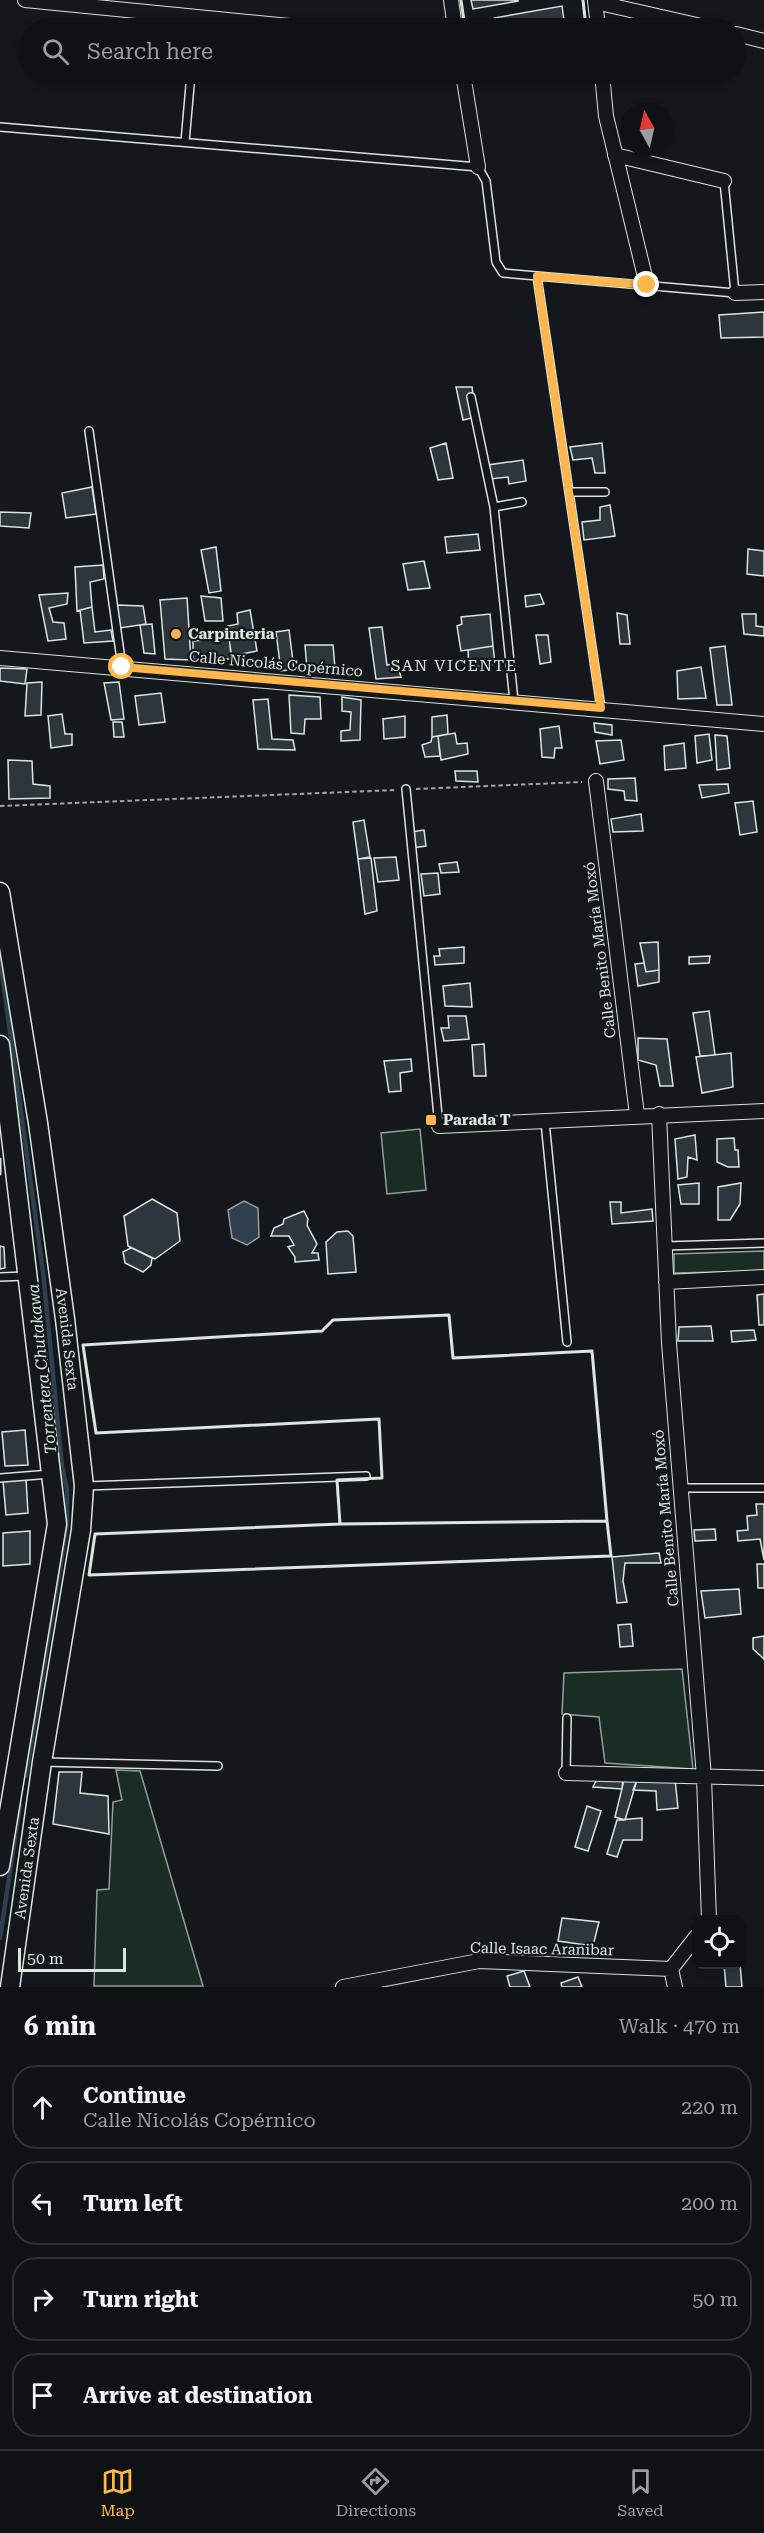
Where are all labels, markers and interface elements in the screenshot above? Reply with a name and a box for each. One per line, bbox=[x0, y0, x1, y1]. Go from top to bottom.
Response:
search box bbox=[18, 18, 746, 84]
icon: search bbox=[39, 35, 72, 68]
text: Search here bbox=[87, 39, 213, 64]
north arrow bbox=[620, 102, 674, 156]
route end bbox=[633, 271, 659, 297]
place label: Carpinteria bbox=[188, 625, 275, 643]
marker: Carpinteria bbox=[169, 627, 183, 641]
street label: Calle Nicolás Copérnico bbox=[188, 647, 364, 681]
route start bbox=[108, 653, 134, 679]
district label: SAN VICENTE bbox=[390, 656, 518, 675]
street label: Calle Benito María Moxó bbox=[580, 861, 620, 1039]
place label: Parada T bbox=[443, 1111, 511, 1129]
marker: Parada T bbox=[424, 1113, 438, 1127]
water label: Torrentera Chutakawa bbox=[24, 1283, 60, 1455]
street label: Avenida Sexta bbox=[52, 1287, 82, 1391]
street label: Calle Benito María Moxó bbox=[649, 1429, 683, 1607]
street label: Avenida Sexta bbox=[11, 1816, 43, 1920]
map controls bbox=[692, 1915, 746, 1969]
button: locate bbox=[692, 1915, 746, 1969]
street label: Calle Isaac Aranibar bbox=[470, 1939, 614, 1959]
scale bar bbox=[18, 1945, 126, 1972]
text: 50 m bbox=[27, 1949, 64, 1968]
text: 6 min bbox=[24, 2011, 96, 2041]
text: Walk · 470 m bbox=[619, 2014, 740, 2038]
text: Continue bbox=[83, 2083, 186, 2108]
icon: ahead bbox=[26, 2091, 59, 2124]
text: 220 m bbox=[681, 2095, 738, 2119]
text: Calle Nicolás Copérnico bbox=[83, 2108, 316, 2132]
icon: left bbox=[26, 2187, 59, 2220]
text: Turn left bbox=[83, 2191, 183, 2216]
text: 200 m bbox=[681, 2191, 738, 2215]
icon: right bbox=[26, 2283, 59, 2316]
text: Turn right bbox=[83, 2287, 198, 2312]
text: 50 m bbox=[692, 2287, 738, 2311]
icon: arrive bbox=[26, 2379, 59, 2412]
text: Arrive at destination bbox=[83, 2383, 312, 2408]
tab: Map bbox=[100, 2465, 135, 2520]
tab: Directions bbox=[336, 2465, 416, 2520]
tab: Saved bbox=[617, 2465, 664, 2520]

